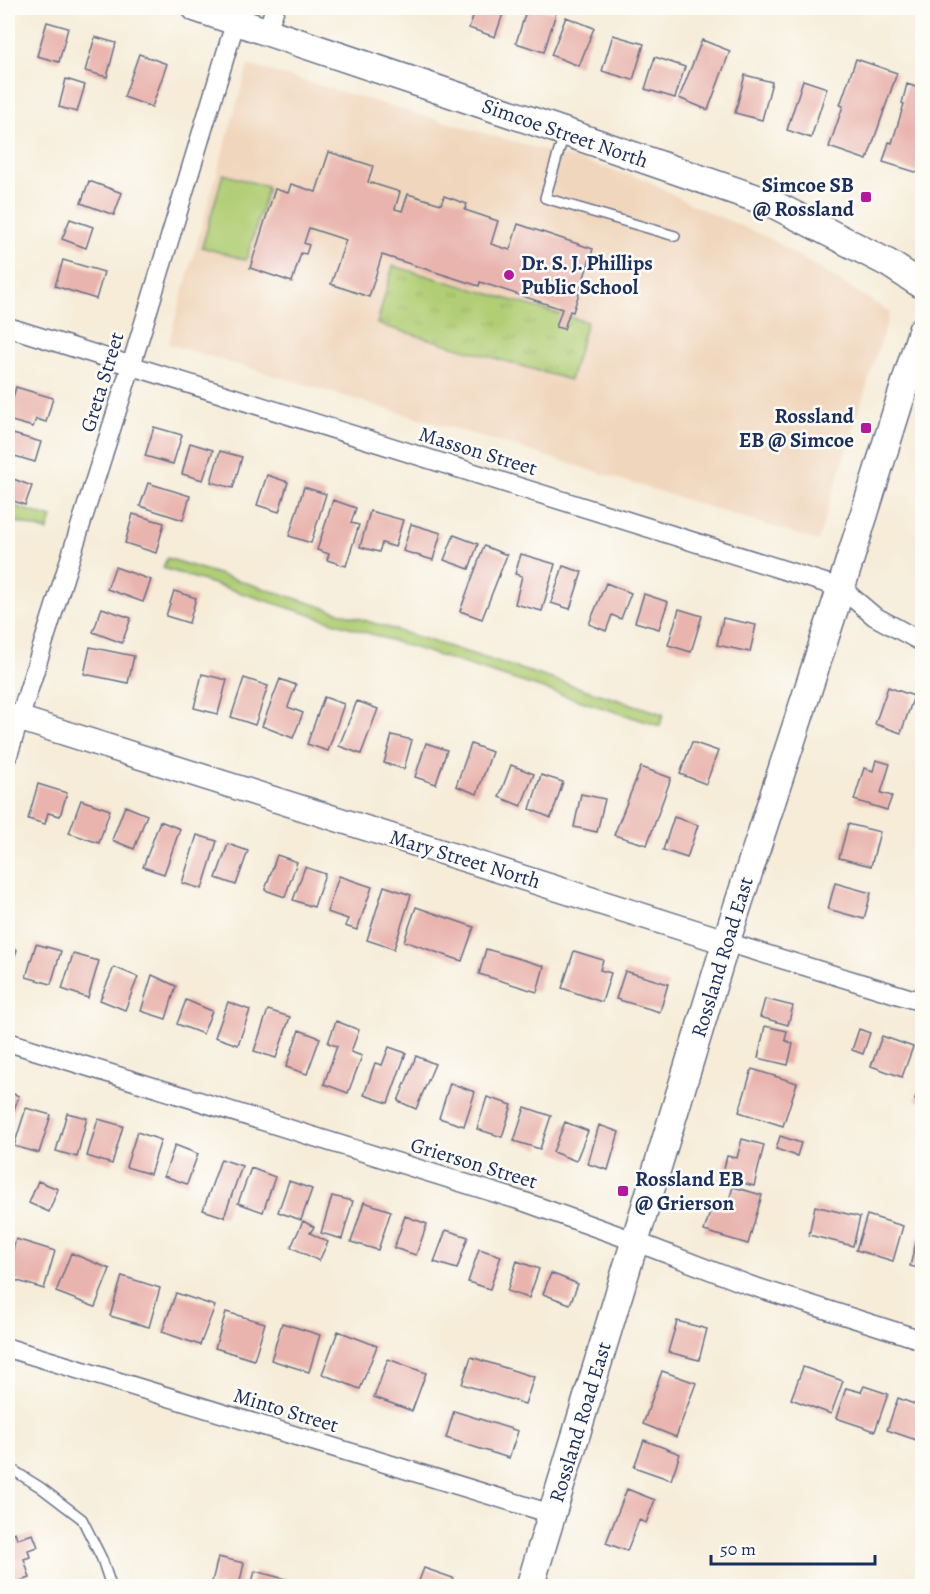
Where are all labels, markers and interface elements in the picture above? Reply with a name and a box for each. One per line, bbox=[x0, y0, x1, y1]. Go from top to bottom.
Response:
street label: Simcoe Street North bbox=[478, 91, 652, 175]
place label: Simcoe SB @ Rossland bbox=[753, 171, 855, 223]
marker: Simcoe SB @ Rossland bbox=[859, 190, 873, 204]
place label: Dr. S. J. Phillips Public School bbox=[521, 249, 653, 301]
marker: Dr. S. J. Phillips Public School bbox=[502, 268, 516, 282]
street label: Greta Street bbox=[74, 328, 131, 436]
place label: Rossland EB @ Simcoe bbox=[739, 402, 855, 454]
street label: Masson Street bbox=[416, 420, 540, 482]
marker: Rossland EB @ Simcoe bbox=[859, 421, 873, 435]
street label: Mary Street North bbox=[386, 823, 544, 895]
street label: Rossland Road East bbox=[684, 873, 760, 1041]
street label: Grierson Street bbox=[407, 1130, 541, 1196]
place label: Rossland EB @ Grierson bbox=[635, 1165, 744, 1217]
marker: Rossland EB @ Grierson bbox=[616, 1184, 630, 1198]
street label: Rossland Road East bbox=[542, 1338, 618, 1506]
street label: Minto Street bbox=[230, 1381, 342, 1439]
scale bar bbox=[711, 1528, 874, 1566]
text: 50 m bbox=[720, 1537, 756, 1561]

